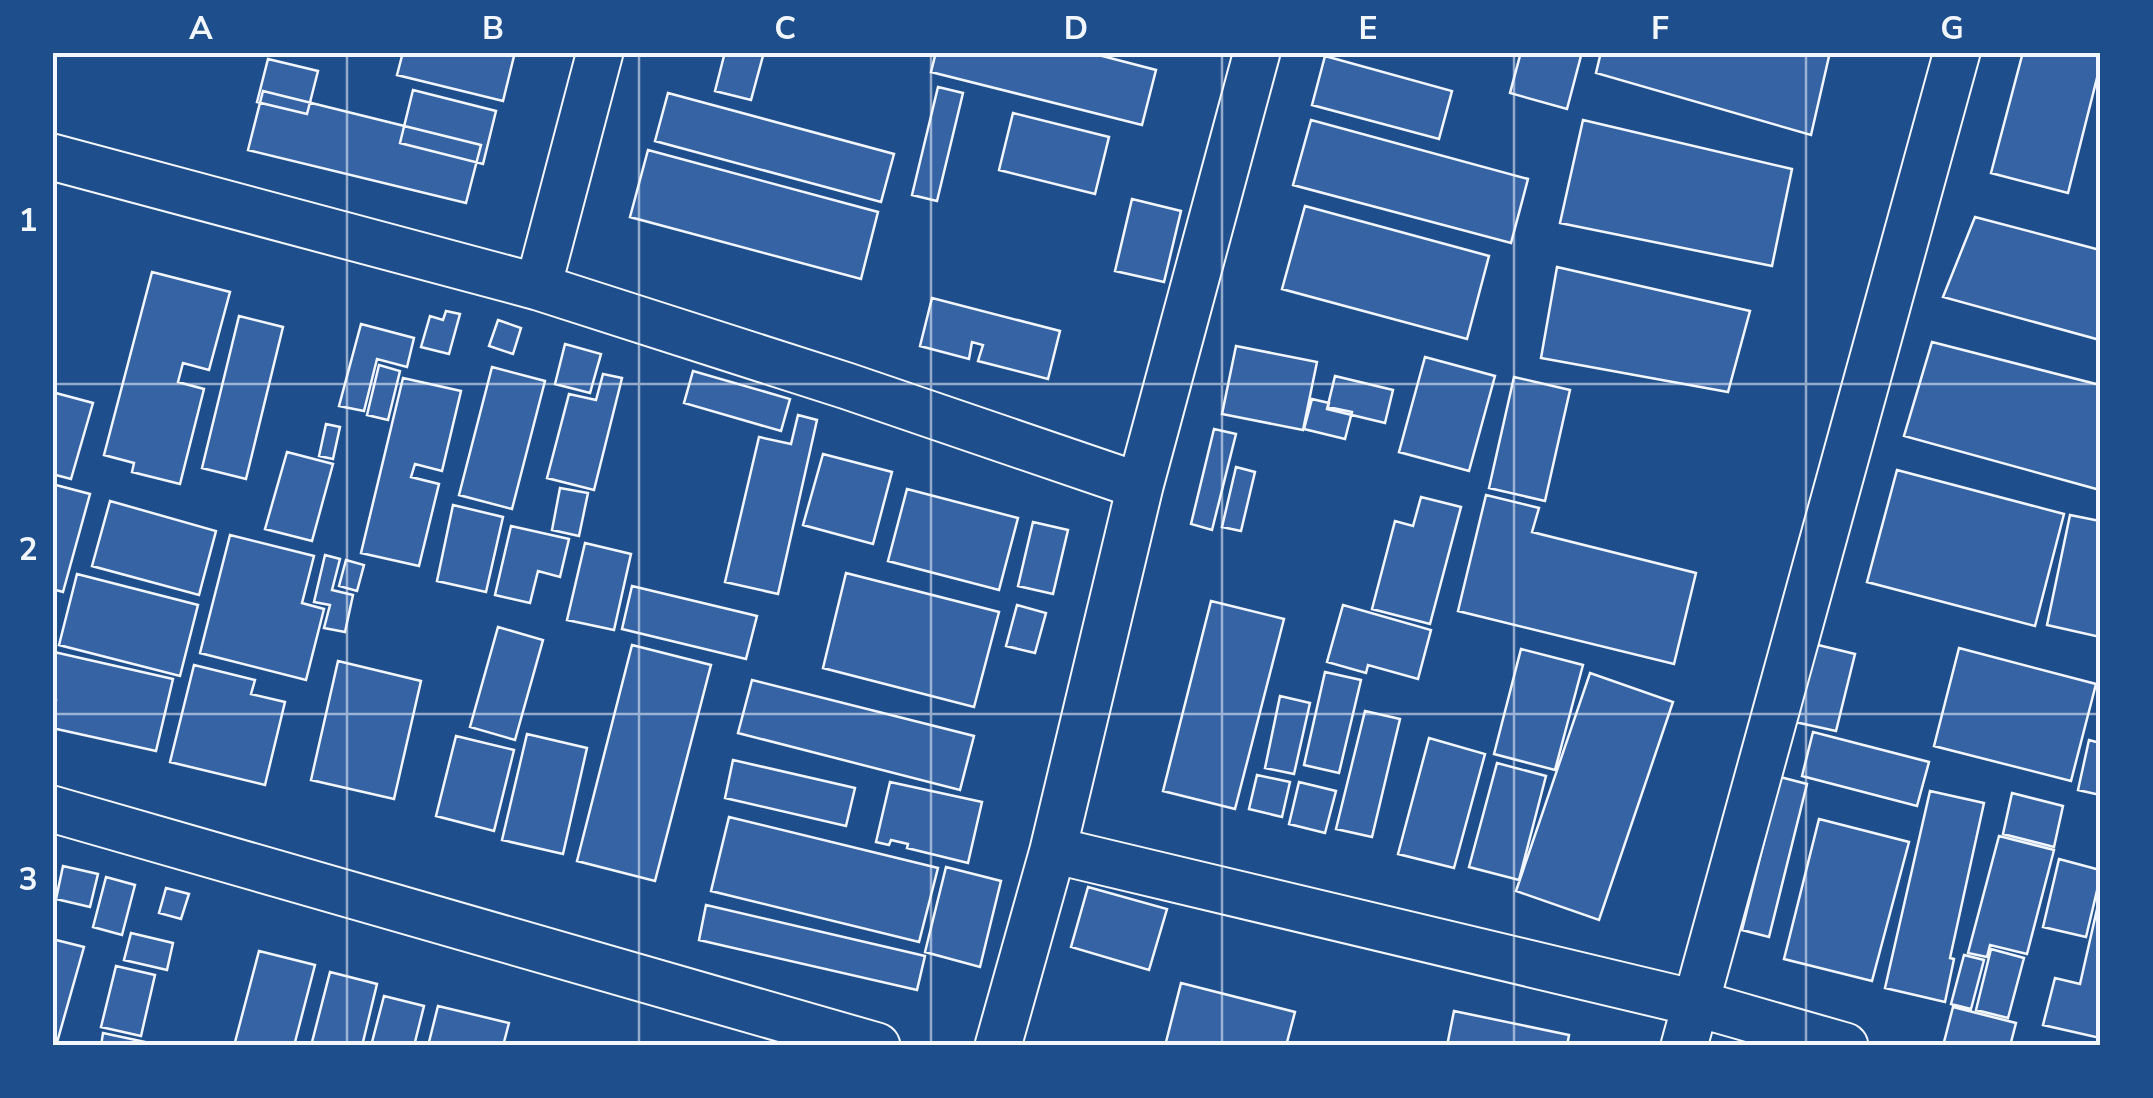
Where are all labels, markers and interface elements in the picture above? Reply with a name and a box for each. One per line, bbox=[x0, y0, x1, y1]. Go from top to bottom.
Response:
text: A bbox=[189, 7, 213, 50]
text: B bbox=[482, 7, 504, 50]
text: C bbox=[774, 7, 796, 50]
text: D bbox=[1064, 7, 1088, 50]
text: E bbox=[1358, 7, 1378, 50]
text: F bbox=[1651, 7, 1669, 50]
text: G bbox=[1940, 7, 1964, 50]
text: 1 bbox=[18, 199, 38, 242]
text: 2 bbox=[18, 528, 38, 571]
text: 3 bbox=[18, 858, 38, 901]

